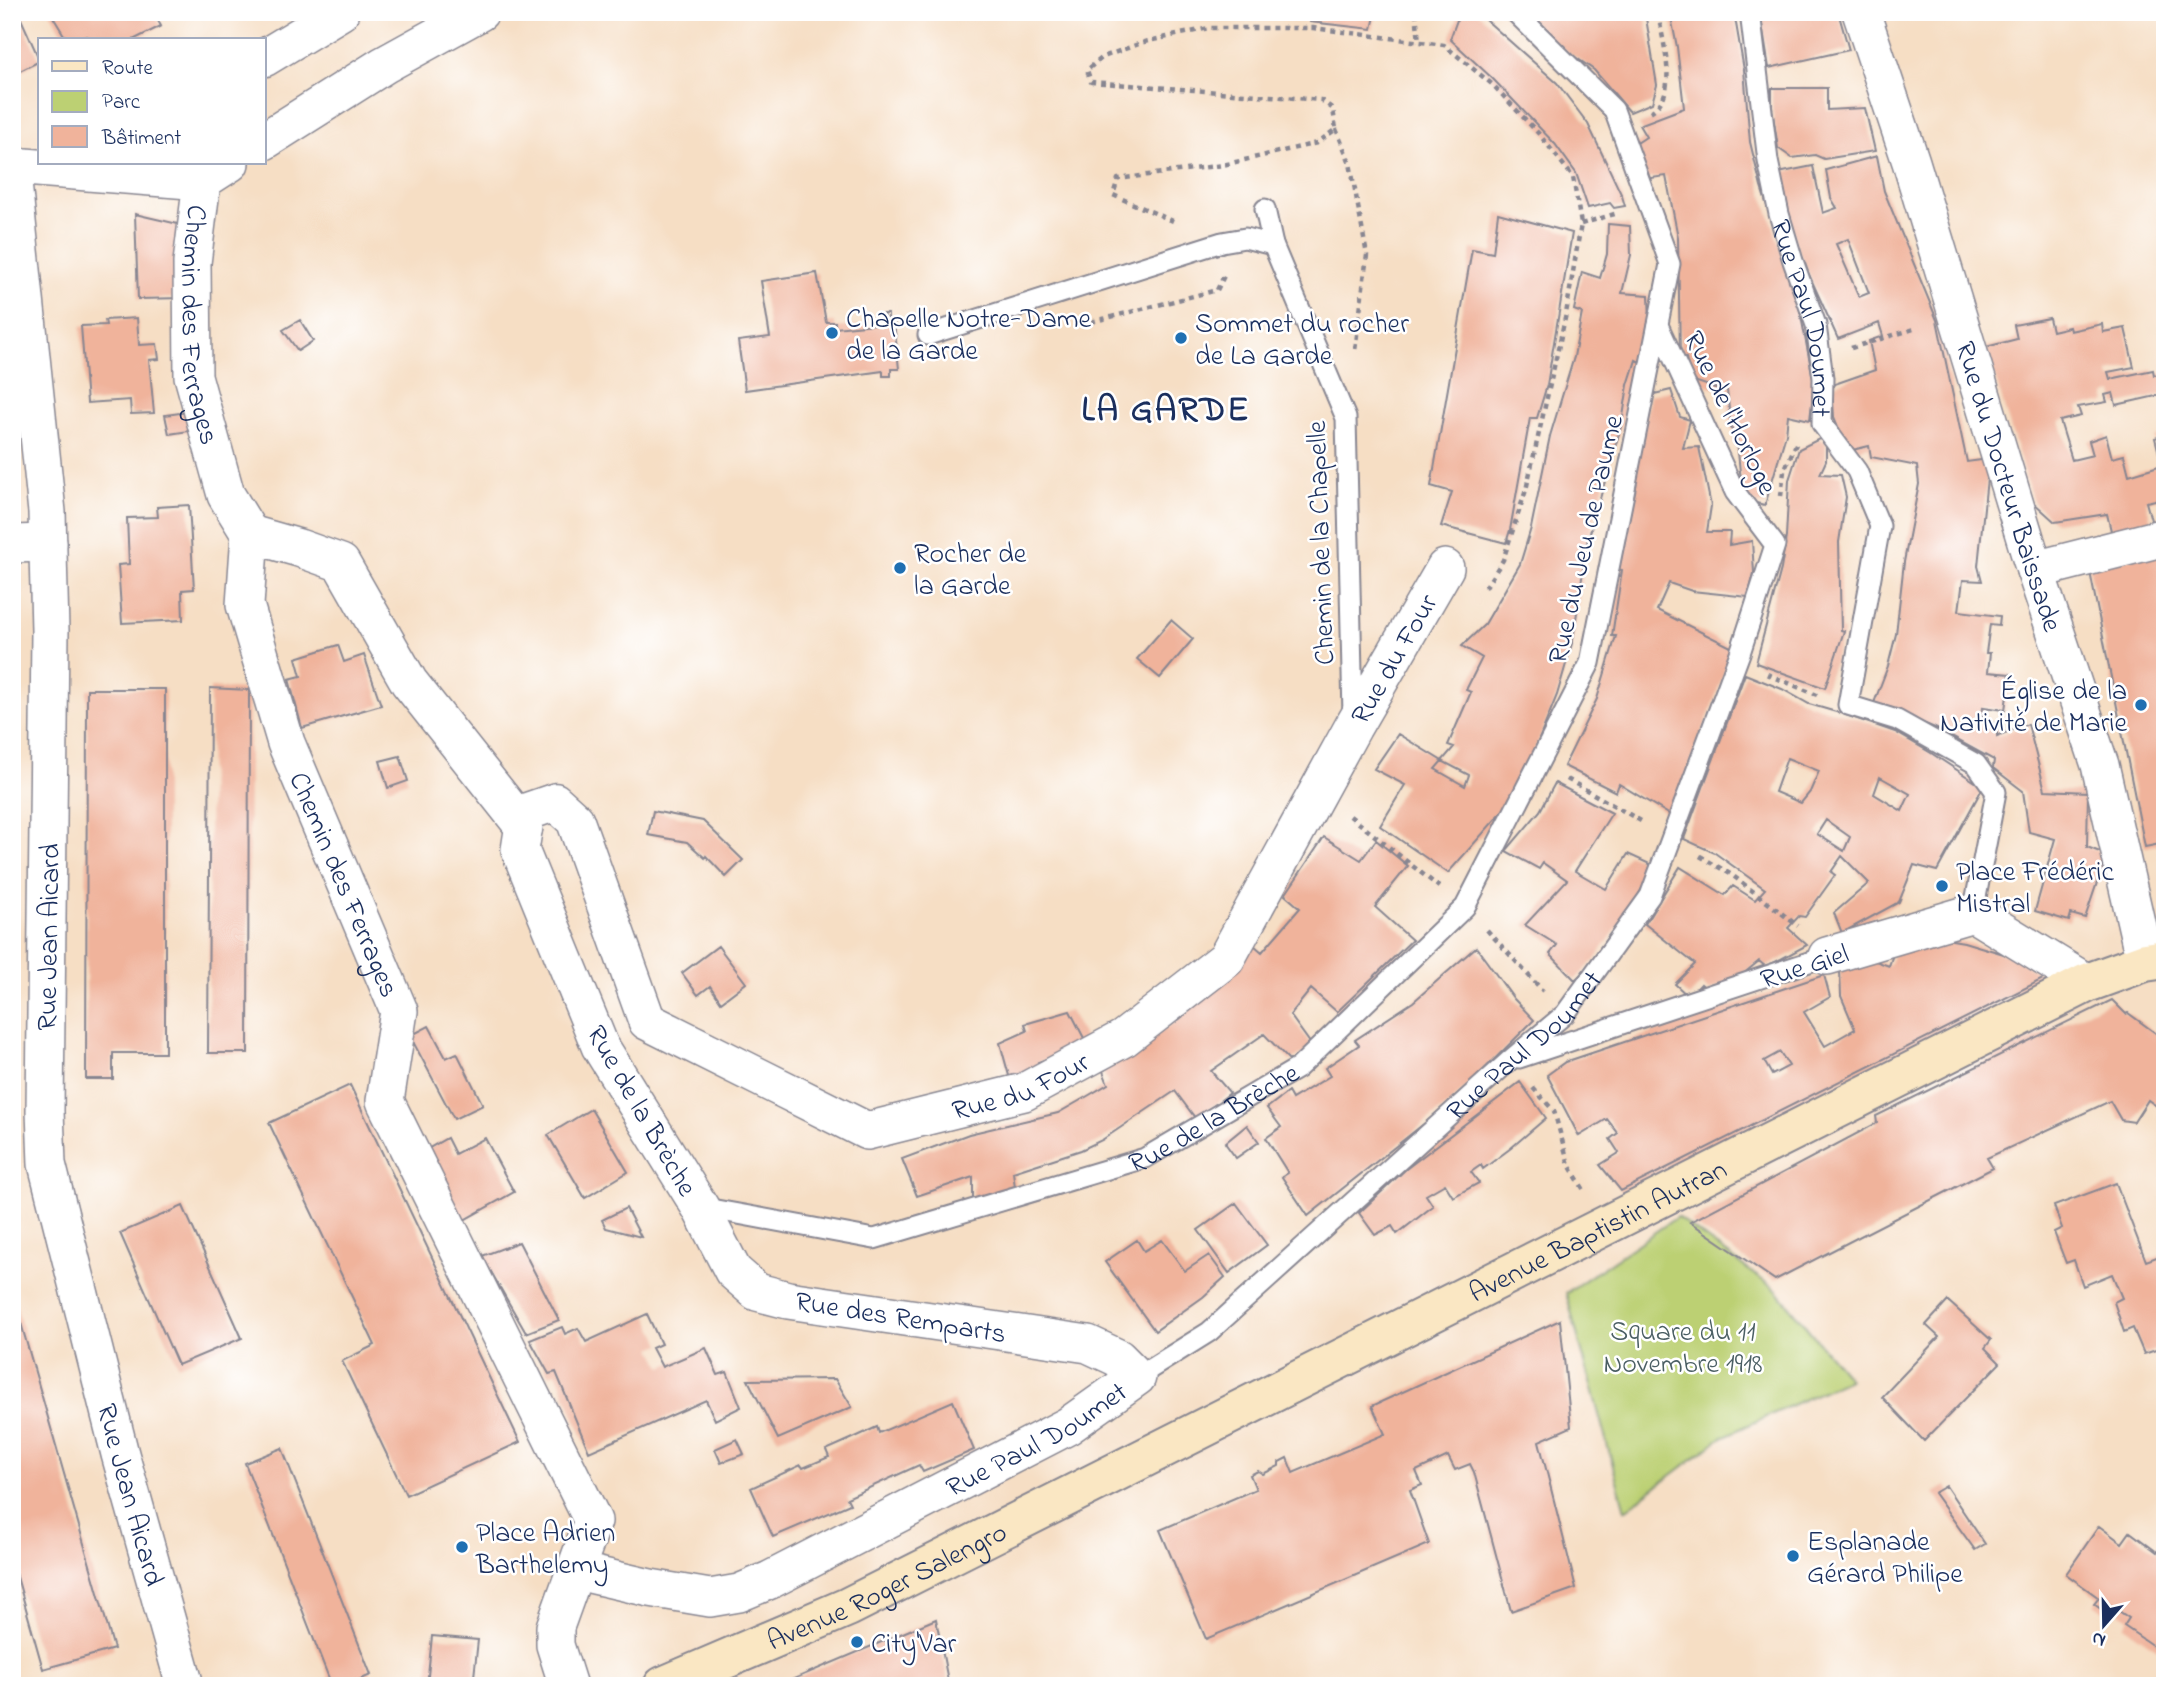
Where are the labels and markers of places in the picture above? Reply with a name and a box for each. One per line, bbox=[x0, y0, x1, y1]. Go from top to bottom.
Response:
place label: Chapelle Notre-Dame de la Garde bbox=[846, 300, 1092, 373]
place label: Sommet du rocher de La Garde bbox=[1195, 305, 1409, 378]
marker: Chapelle Notre-Dame de la Garde bbox=[824, 325, 840, 341]
marker: Sommet du rocher de La Garde bbox=[1173, 330, 1189, 346]
place label: Rocher de la Garde bbox=[914, 535, 1027, 608]
marker: Rocher de la Garde bbox=[892, 560, 908, 576]
place label: Église de la Nativité de Marie bbox=[1940, 672, 2127, 745]
marker: Église de la Nativité de Marie bbox=[2133, 697, 2149, 713]
place label: Place Frédéric Mistral bbox=[1956, 853, 2114, 926]
marker: Place Frédéric Mistral bbox=[1934, 878, 1950, 894]
place label: Place Adrien Barthelemy bbox=[475, 1514, 615, 1587]
place label: Esplanade Gérard Philipe bbox=[1807, 1523, 1963, 1596]
marker: Place Adrien Barthelemy bbox=[454, 1539, 470, 1555]
marker: Esplanade Gérard Philipe bbox=[1785, 1548, 1801, 1564]
place label: City'Var bbox=[871, 1625, 957, 1666]
marker: City'Var bbox=[849, 1634, 865, 1650]

